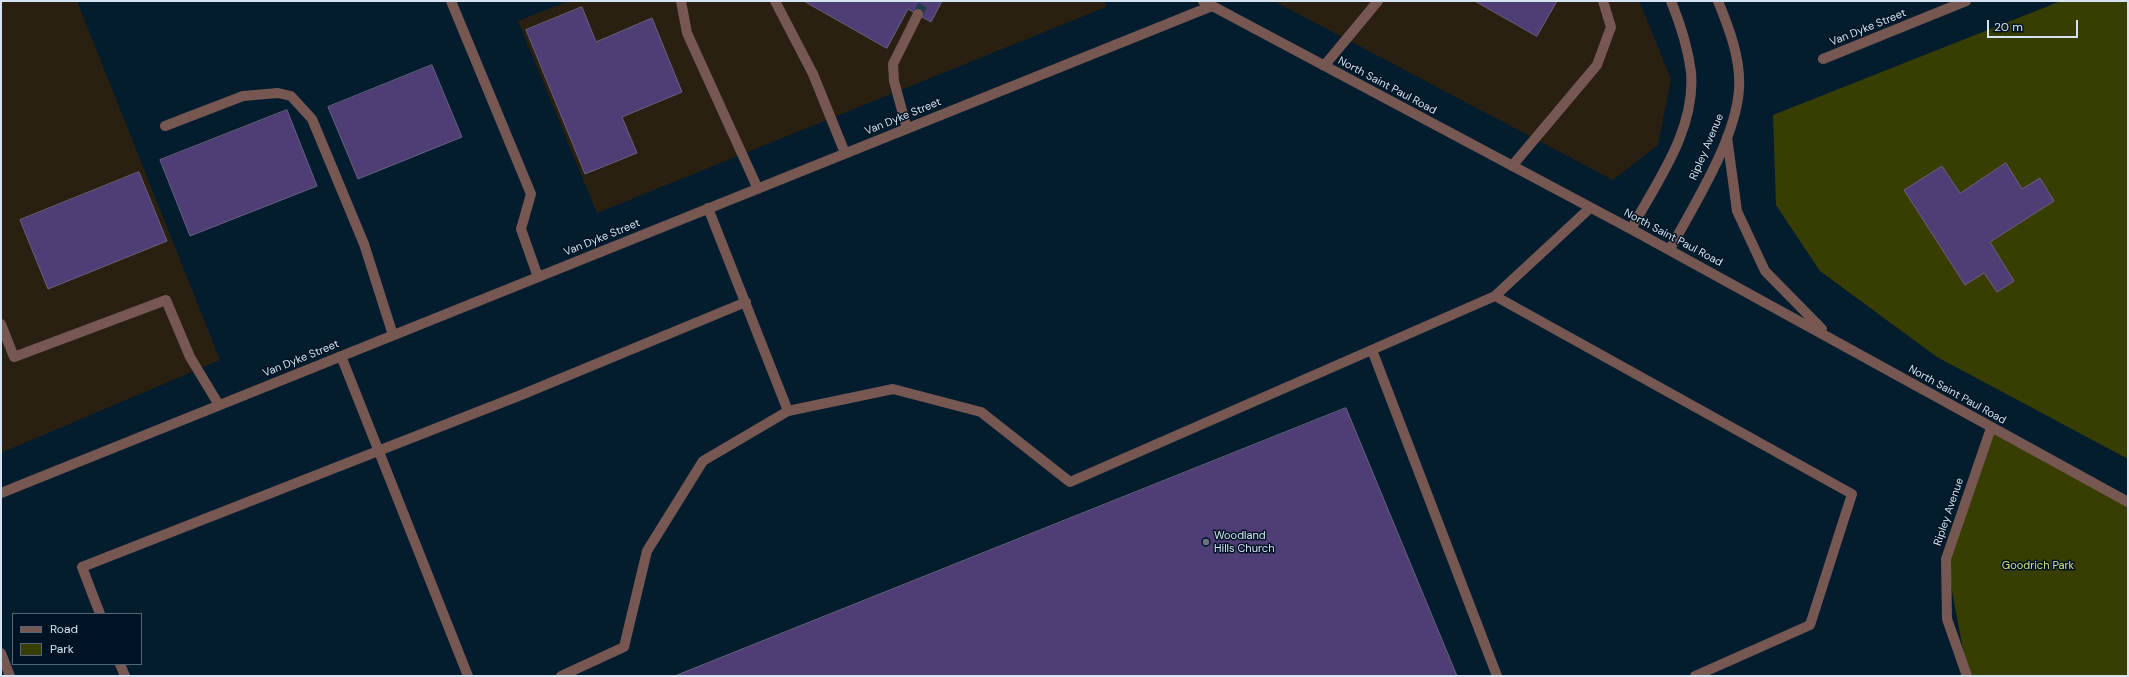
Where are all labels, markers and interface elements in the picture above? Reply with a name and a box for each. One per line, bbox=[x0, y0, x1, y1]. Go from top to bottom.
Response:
street label: Van Dyke Street bbox=[1828, 7, 1908, 49]
scale bar bbox=[1989, 12, 2080, 38]
text: 20 m bbox=[1994, 19, 2023, 35]
street label: North Saint Paul Road bbox=[1335, 54, 1439, 118]
street label: Van Dyke Street bbox=[863, 96, 943, 138]
street label: Ripley Avenue bbox=[1687, 112, 1727, 182]
street label: North Saint Paul Road bbox=[1621, 206, 1725, 270]
street label: Van Dyke Street bbox=[562, 217, 642, 259]
street label: Van Dyke Street bbox=[261, 338, 341, 380]
street label: North Saint Paul Road bbox=[1906, 363, 2008, 427]
street label: Ripley Avenue bbox=[1931, 476, 1967, 548]
place label: Woodland Hills Church bbox=[1214, 529, 1274, 555]
marker: Woodland Hills Church bbox=[1201, 537, 1211, 547]
park label: Goodrich Park bbox=[2002, 559, 2074, 573]
legend bbox=[12, 613, 142, 665]
text: Road bbox=[50, 621, 78, 637]
text: Park bbox=[50, 641, 74, 657]

